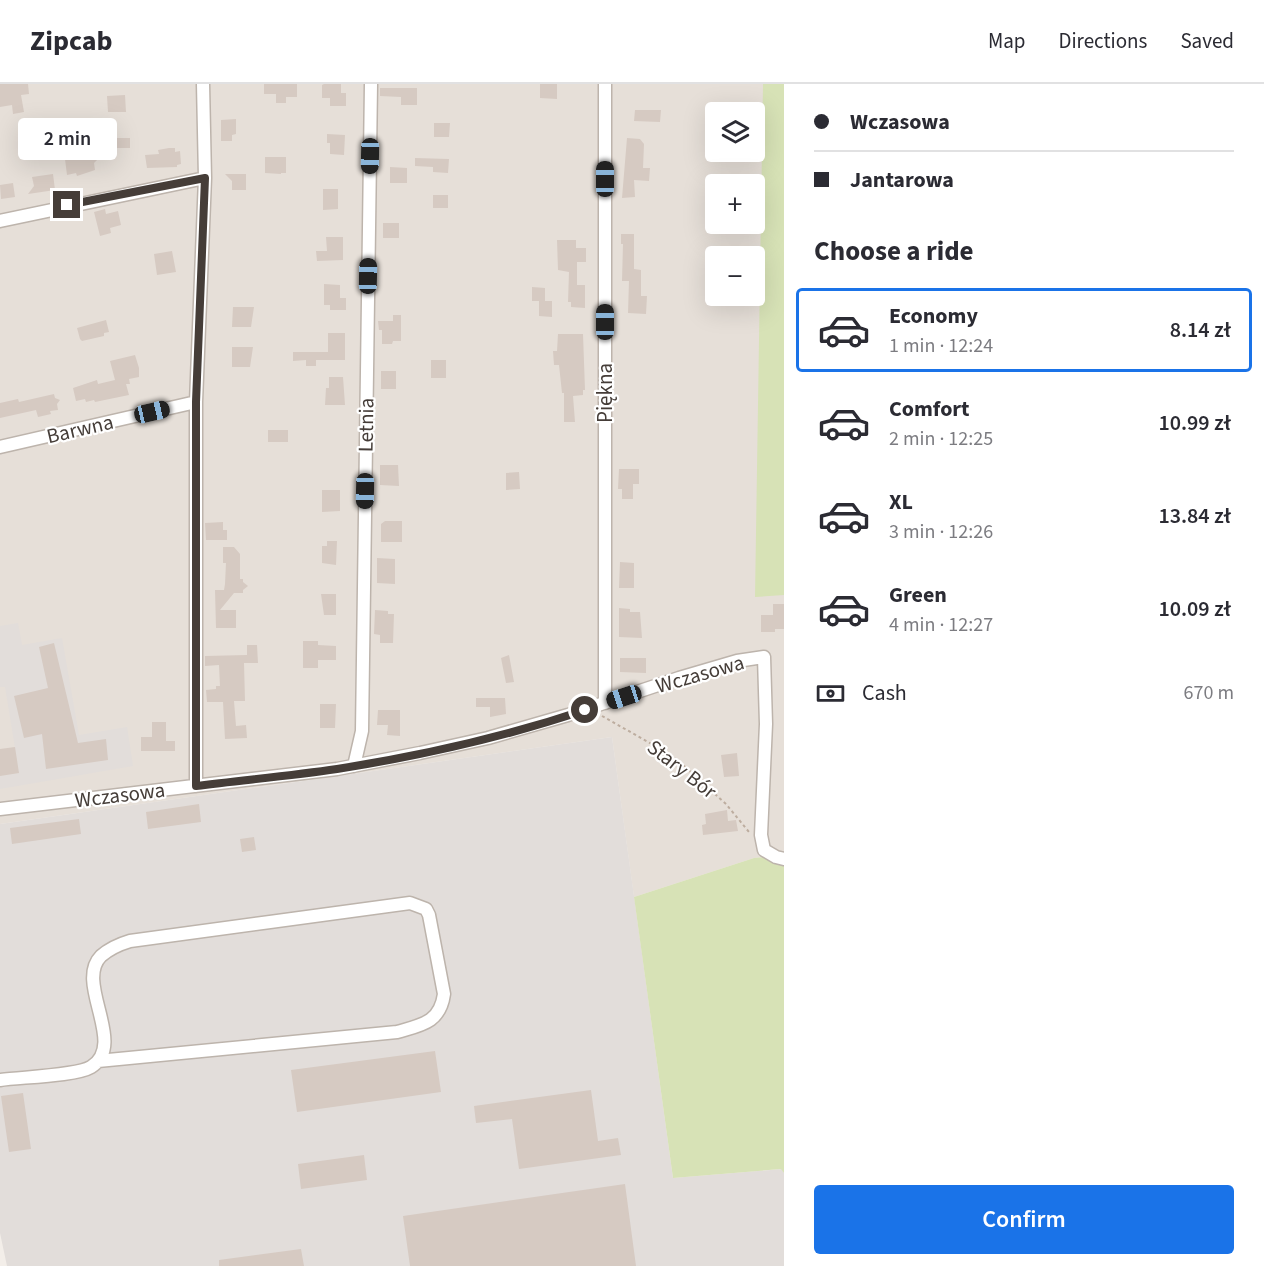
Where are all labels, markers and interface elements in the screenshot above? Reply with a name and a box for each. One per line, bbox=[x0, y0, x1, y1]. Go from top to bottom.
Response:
text: Zipcab bbox=[30, 21, 113, 61]
text: Map bbox=[988, 26, 1026, 56]
text: Directions bbox=[1059, 26, 1147, 56]
text: Saved bbox=[1180, 26, 1234, 56]
map controls bbox=[705, 102, 765, 306]
button: layers bbox=[705, 102, 765, 162]
text: Wczasowa bbox=[850, 106, 950, 138]
callout: 2 min bbox=[17, 118, 116, 160]
text: 2 min bbox=[44, 125, 91, 153]
car bbox=[361, 138, 379, 174]
car bbox=[596, 161, 614, 197]
text: Jantarowa bbox=[850, 164, 954, 196]
button: + bbox=[705, 174, 765, 234]
route end bbox=[53, 191, 80, 218]
text: Choose a ride bbox=[814, 232, 974, 271]
button: − bbox=[705, 246, 765, 306]
car bbox=[359, 258, 377, 294]
text: Economy bbox=[889, 300, 978, 332]
icon: car bbox=[817, 303, 871, 357]
car bbox=[596, 304, 614, 340]
text: 8.14 zł bbox=[1170, 314, 1231, 346]
text: 1 min · 12:24 bbox=[889, 332, 993, 360]
street label: Piękna bbox=[590, 363, 620, 423]
text: Comfort bbox=[889, 393, 970, 425]
icon: car bbox=[817, 396, 871, 450]
street label: Letnia bbox=[351, 397, 381, 453]
car bbox=[132, 399, 172, 425]
street label: Barwna bbox=[44, 407, 116, 451]
text: 10.99 zł bbox=[1158, 407, 1231, 439]
text: 2 min · 12:25 bbox=[889, 425, 993, 453]
car bbox=[356, 473, 374, 509]
text: XL bbox=[889, 486, 913, 518]
icon: car bbox=[817, 489, 871, 543]
text: 13.84 zł bbox=[1158, 500, 1231, 532]
text: 3 min · 12:26 bbox=[889, 518, 993, 546]
text: Green bbox=[889, 579, 947, 611]
icon: car bbox=[817, 582, 871, 636]
text: 10.09 zł bbox=[1158, 593, 1231, 625]
text: 4 min · 12:27 bbox=[889, 611, 993, 639]
street label: Wczasowa bbox=[652, 647, 748, 701]
icon: cash bbox=[814, 677, 847, 710]
text: Cash bbox=[862, 677, 907, 709]
text: 670 m bbox=[1184, 679, 1234, 707]
car bbox=[604, 683, 644, 711]
route start bbox=[571, 696, 598, 723]
street label: Stary Bór bbox=[641, 732, 724, 806]
street label: Wczasowa bbox=[73, 775, 167, 815]
button: Confirm bbox=[814, 1185, 1234, 1254]

